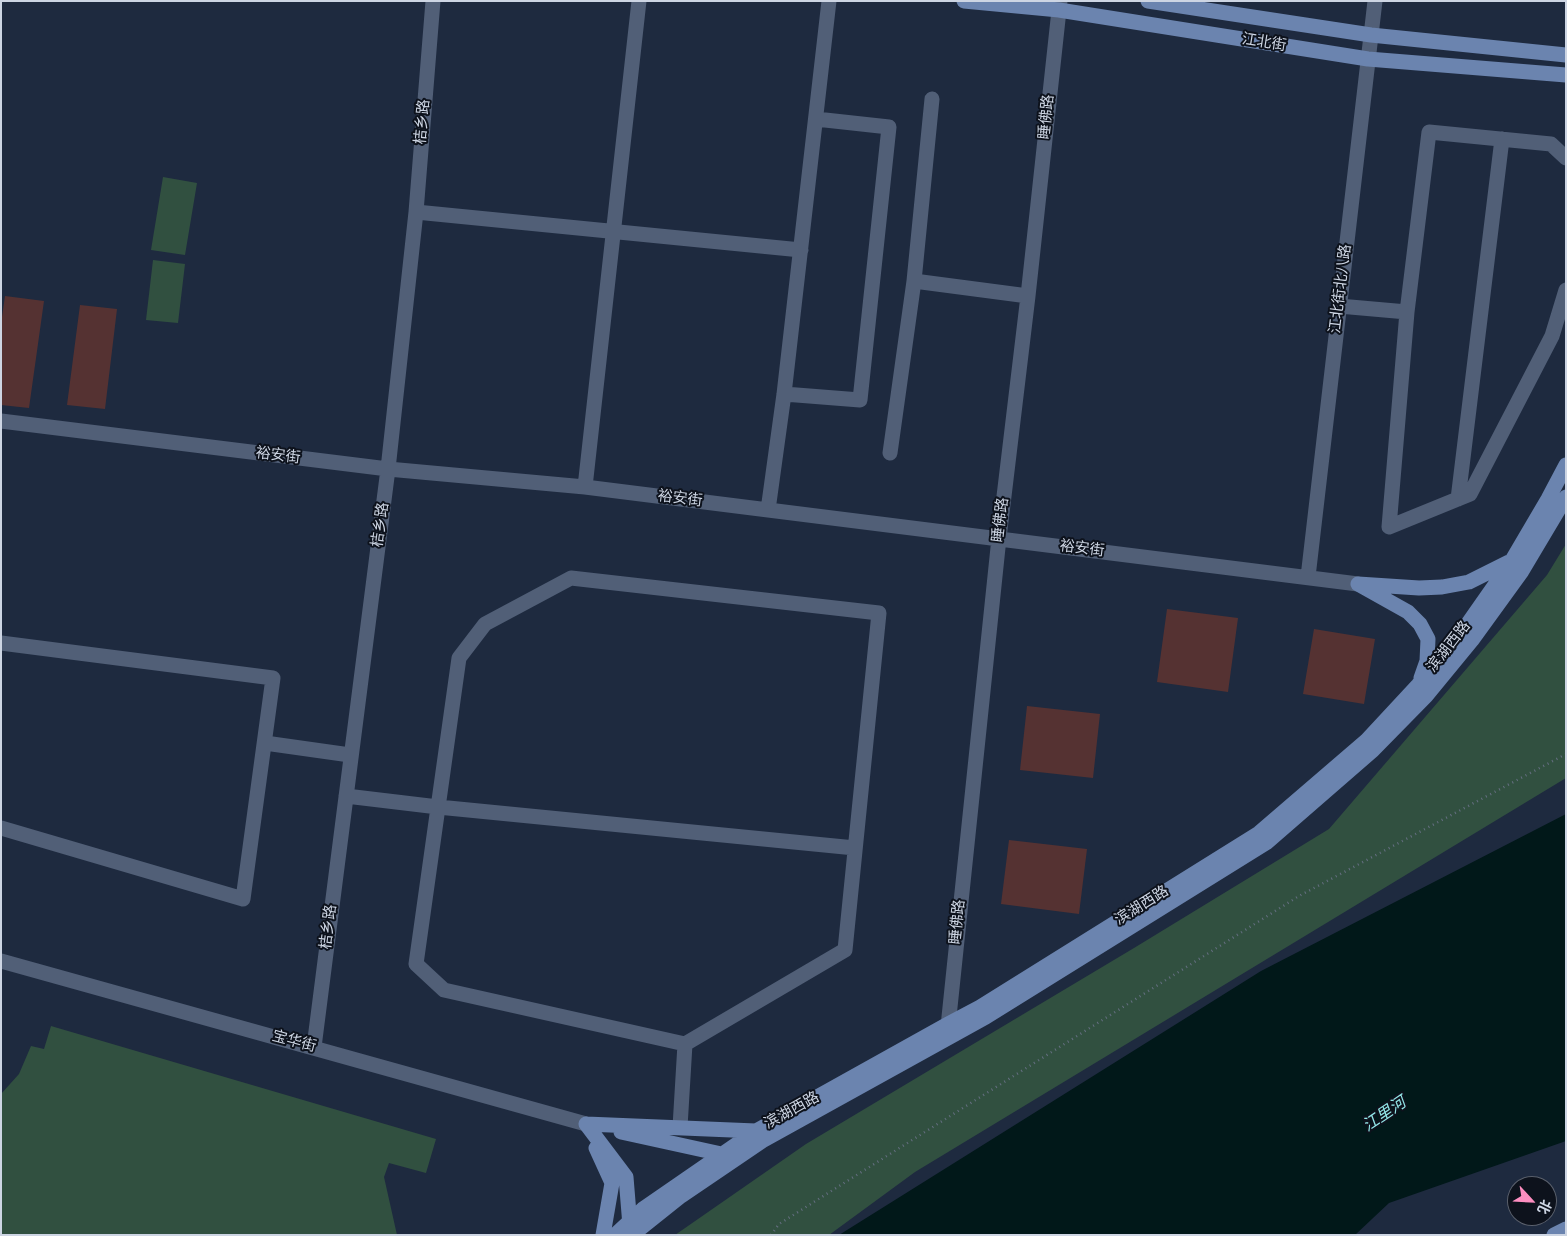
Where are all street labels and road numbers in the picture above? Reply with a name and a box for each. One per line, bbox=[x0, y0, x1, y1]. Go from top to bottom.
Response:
street label: 江北街 bbox=[1240, 31, 1288, 55]
street label: 睡佛路 bbox=[1036, 94, 1058, 140]
street label: 桔乡路 bbox=[412, 99, 434, 145]
street label: 江北街北八路 bbox=[1327, 243, 1355, 335]
street label: 裕安街 bbox=[255, 444, 301, 468]
street label: 裕安街 bbox=[657, 487, 703, 511]
street label: 睡佛路 bbox=[989, 497, 1013, 543]
street label: 桔乡路 bbox=[369, 501, 393, 549]
street label: 裕安街 bbox=[1059, 537, 1105, 561]
street label: 滨湖西路 bbox=[1423, 618, 1475, 676]
street label: 滨湖西路 bbox=[1112, 882, 1172, 930]
street label: 睡佛路 bbox=[947, 899, 969, 945]
street label: 桔乡路 bbox=[317, 904, 341, 950]
street label: 宝华街 bbox=[270, 1027, 318, 1057]
street label: 滨湖西路 bbox=[761, 1089, 823, 1133]

